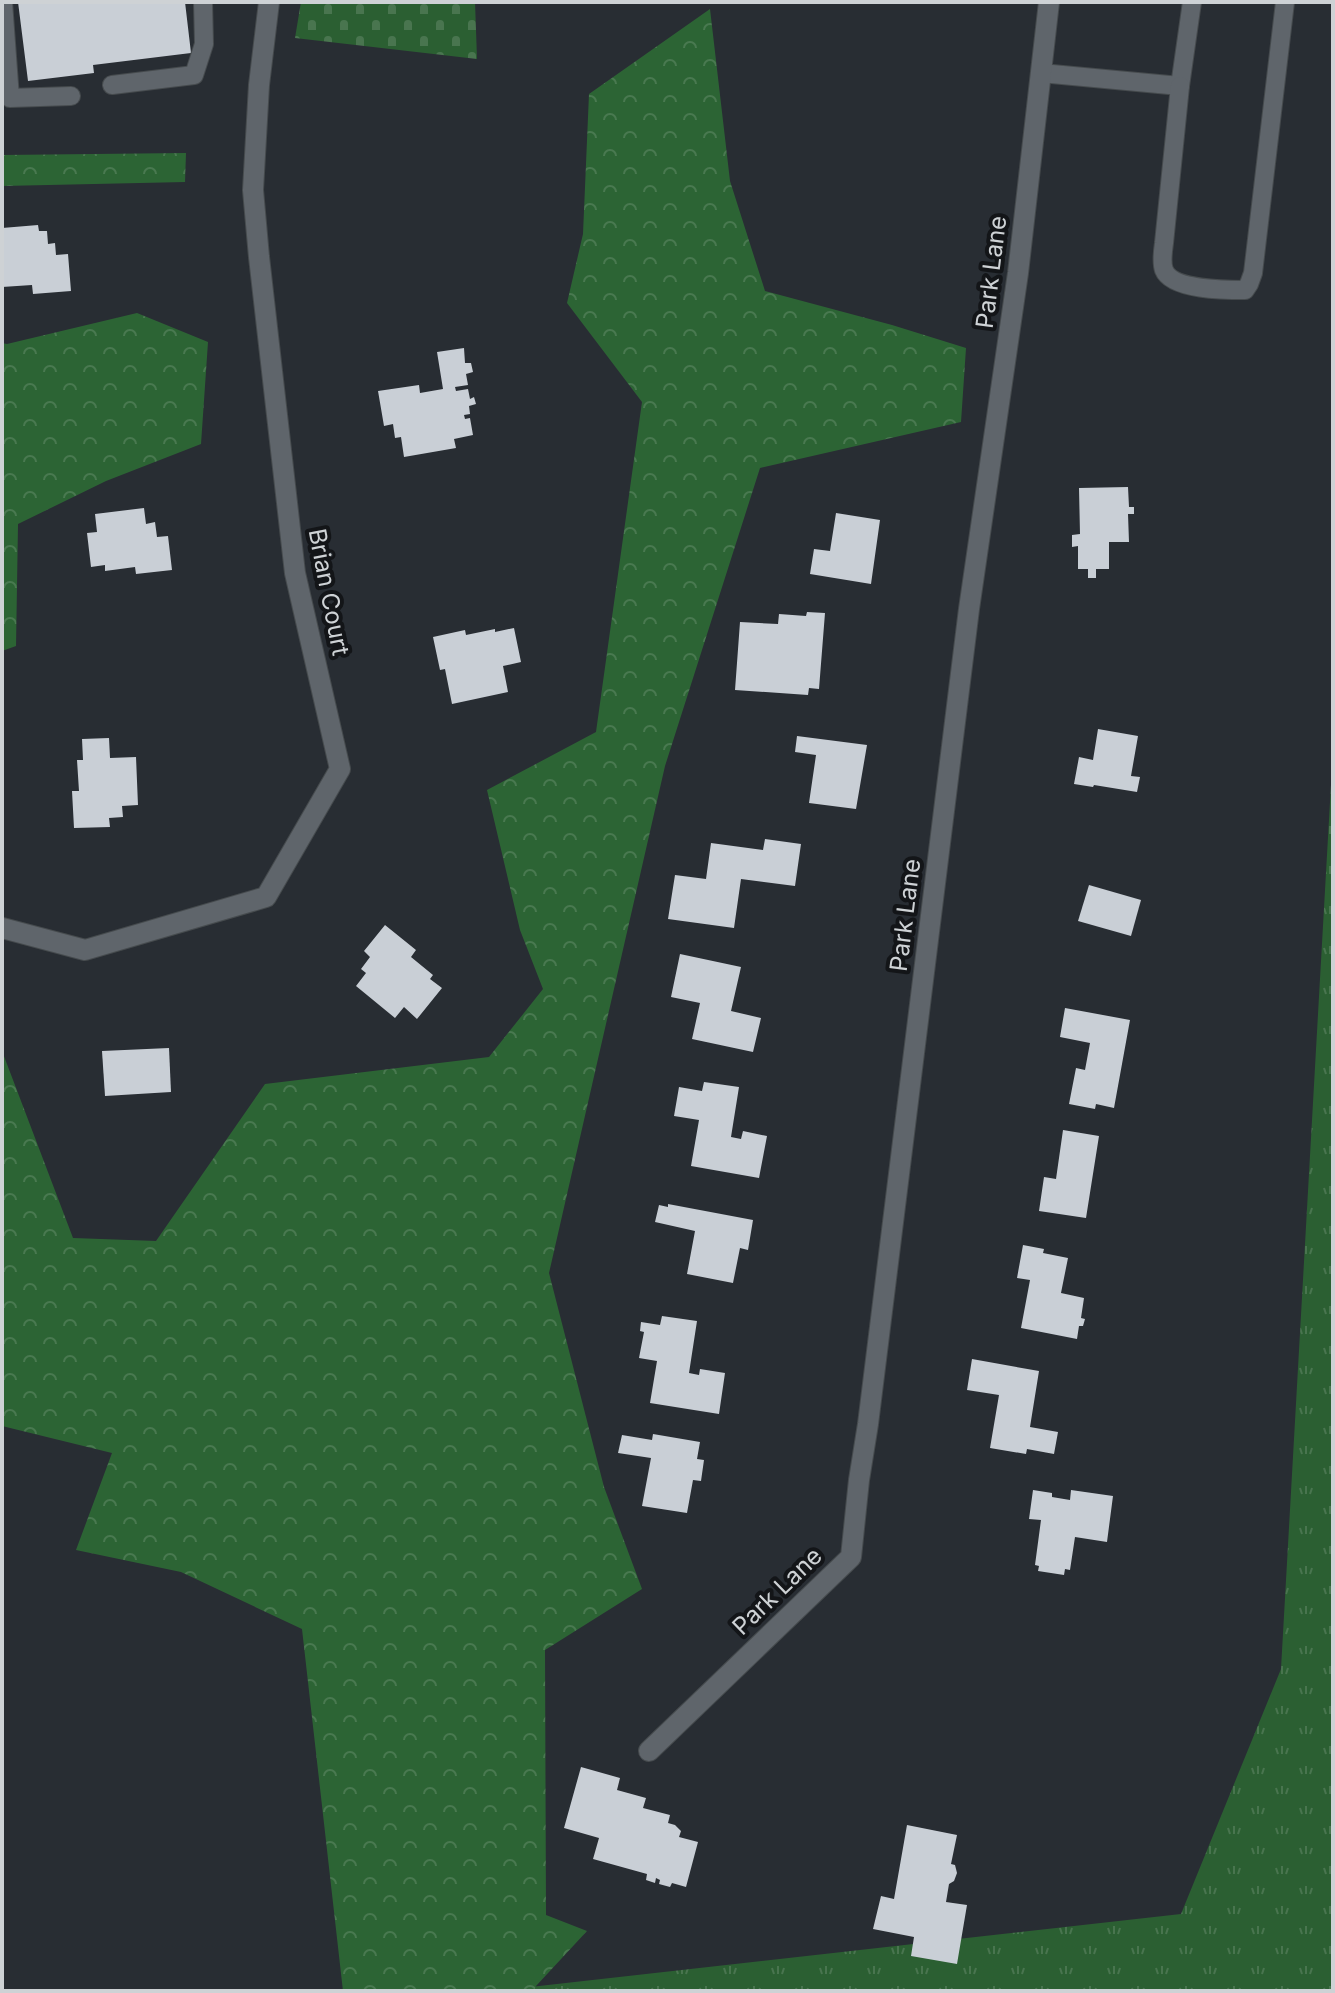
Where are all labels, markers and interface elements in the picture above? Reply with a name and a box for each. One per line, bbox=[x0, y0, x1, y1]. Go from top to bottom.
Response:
street label: Park Lane bbox=[970, 214, 1012, 330]
street label: Brian Court bbox=[302, 526, 356, 658]
street label: Park Lane bbox=[884, 857, 926, 973]
street label: Park Lane bbox=[726, 1541, 828, 1641]

